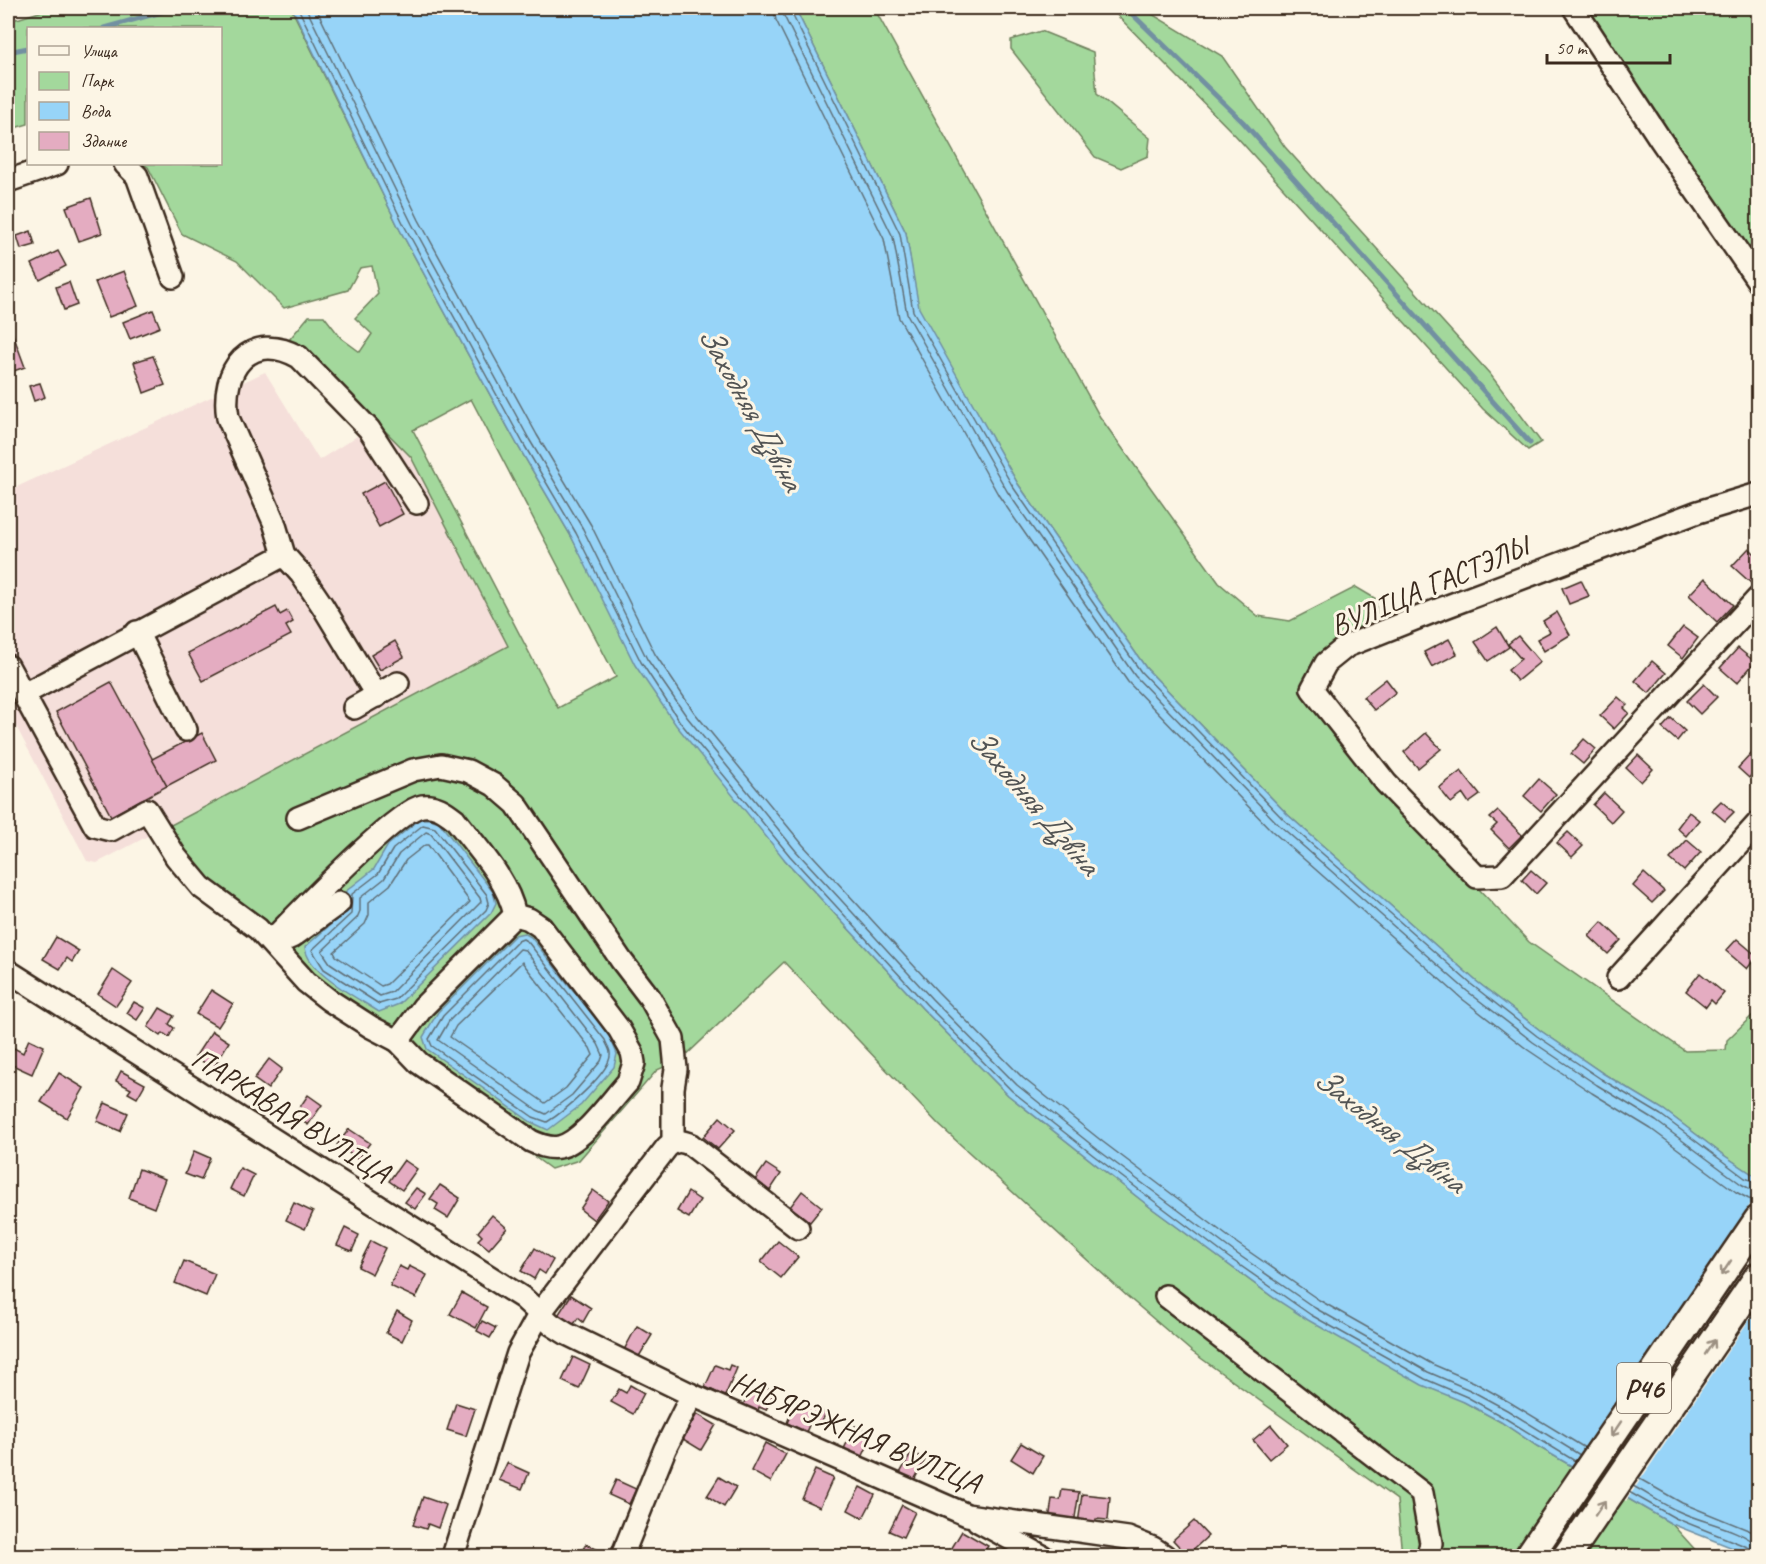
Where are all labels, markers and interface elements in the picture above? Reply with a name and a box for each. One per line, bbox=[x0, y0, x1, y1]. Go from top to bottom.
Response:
legend bbox=[27, 27, 222, 165]
scale bar bbox=[1547, 27, 1670, 65]
text: 50 m bbox=[1556, 37, 1589, 59]
text: Улица bbox=[81, 40, 118, 62]
text: Парк bbox=[81, 70, 115, 92]
text: Вода bbox=[81, 100, 112, 122]
text: Здание bbox=[81, 130, 127, 152]
water label: Заходняя Дзвіна bbox=[689, 319, 814, 500]
street label: ВУЛІЦА ГАСТЭЛЫ bbox=[1324, 525, 1538, 645]
water label: Заходняя Дзвіна bbox=[959, 719, 1111, 885]
street label: ПАРКАВАЯ ВУЛІЦА bbox=[185, 1039, 399, 1192]
water label: Заходняя Дзвіна bbox=[1306, 1058, 1477, 1204]
one-way arrow bbox=[1720, 1260, 1732, 1276]
one-way arrow bbox=[1704, 1339, 1717, 1356]
street label: НАБЯРЭЖНАЯ ВУЛІЦА bbox=[725, 1362, 988, 1502]
road number: Р46 bbox=[1617, 1363, 1671, 1413]
one-way arrow bbox=[1610, 1421, 1622, 1437]
one-way arrow bbox=[1594, 1501, 1606, 1517]

